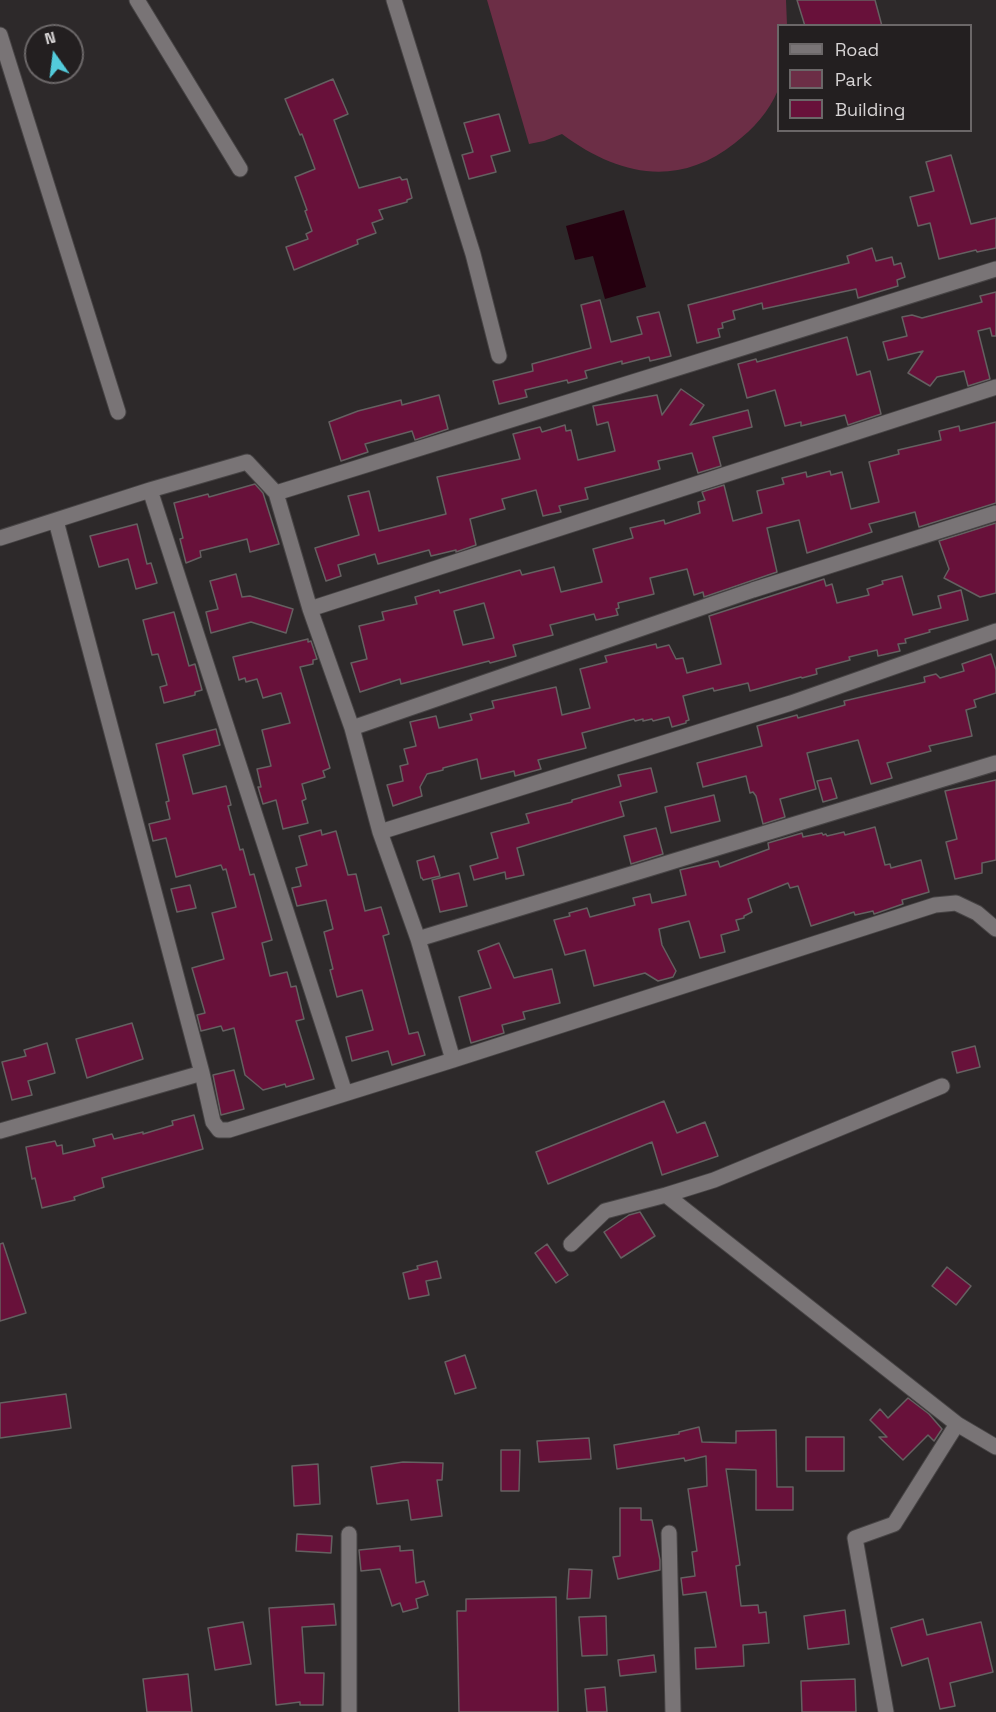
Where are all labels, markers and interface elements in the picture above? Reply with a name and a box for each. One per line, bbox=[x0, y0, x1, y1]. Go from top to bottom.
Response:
north arrow bbox=[24, 24, 84, 84]
legend bbox=[777, 24, 972, 132]
text: N bbox=[42, 27, 58, 49]
text: Road bbox=[835, 38, 879, 61]
text: Park bbox=[835, 68, 872, 91]
text: Building bbox=[835, 98, 905, 121]

